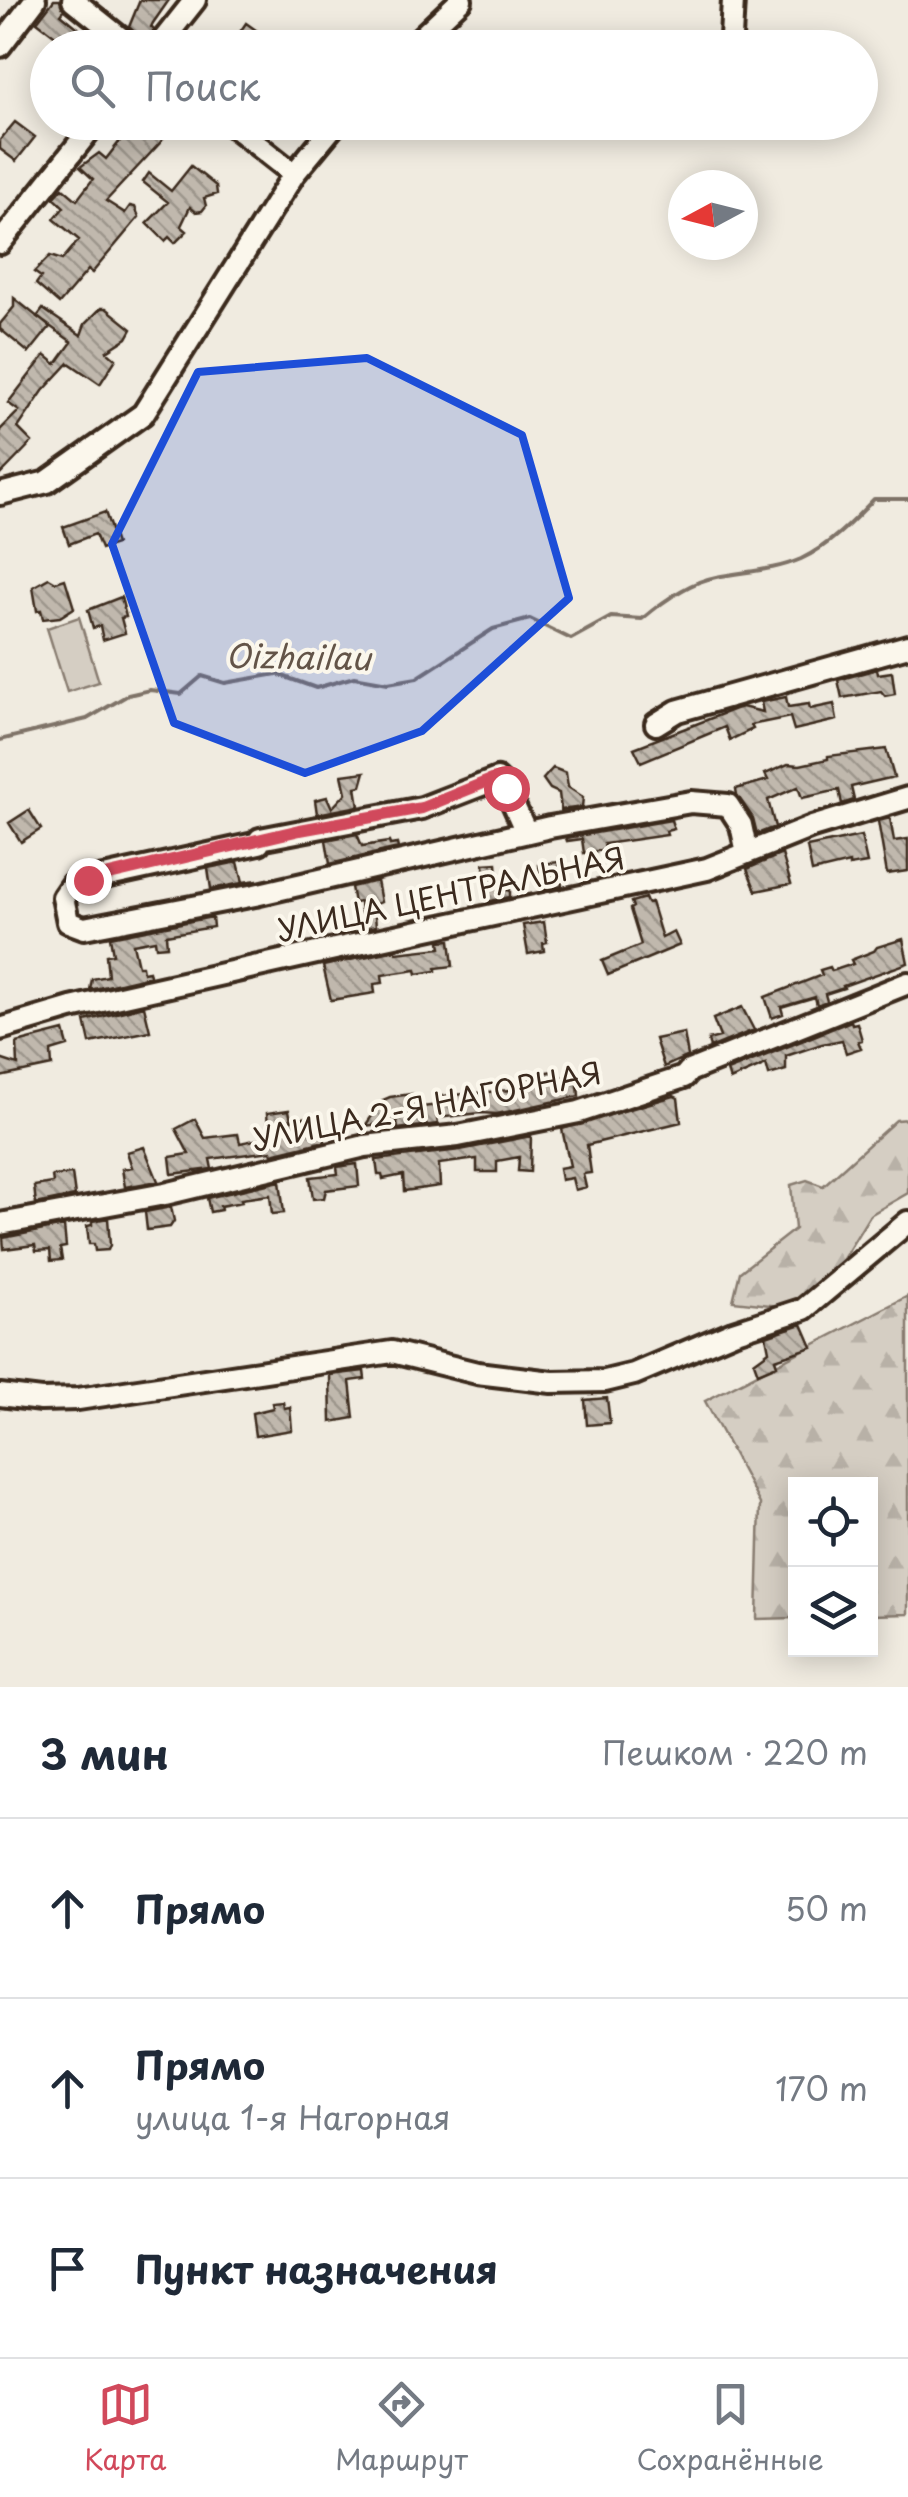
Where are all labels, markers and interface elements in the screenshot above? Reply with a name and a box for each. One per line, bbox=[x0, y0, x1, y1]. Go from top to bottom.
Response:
search box bbox=[30, 30, 878, 140]
text: Поиск bbox=[145, 57, 260, 114]
icon: search bbox=[65, 58, 120, 113]
north arrow bbox=[668, 170, 758, 260]
water label: Oizhailau bbox=[225, 631, 373, 681]
route start bbox=[484, 766, 530, 812]
street label: УЛИЦА ЦЕНТРАЛЬНАЯ bbox=[273, 834, 628, 951]
route end bbox=[66, 858, 112, 904]
street label: УЛИЦА 2-Я НАГОРНАЯ bbox=[248, 1049, 605, 1160]
map controls bbox=[788, 1477, 878, 1657]
button: locate bbox=[788, 1477, 878, 1567]
button: layers bbox=[788, 1567, 878, 1657]
text: 3 мин bbox=[40, 1721, 169, 1784]
text: Пешком · 220 m bbox=[602, 1728, 868, 1776]
text: Прямо bbox=[135, 1880, 265, 1937]
icon: ahead bbox=[40, 1881, 95, 1936]
text: 50 m bbox=[785, 1884, 868, 1932]
text: Прямо bbox=[135, 2036, 265, 2093]
icon: ahead bbox=[40, 2061, 95, 2116]
text: 170 m bbox=[775, 2064, 868, 2112]
text: улица 1-я Нагорная bbox=[135, 2093, 451, 2141]
text: Пункт назначения bbox=[135, 2240, 498, 2297]
icon: arrive bbox=[40, 2241, 95, 2296]
tab: Карта bbox=[84, 2377, 167, 2480]
tab: Маршрут bbox=[335, 2377, 468, 2480]
tab: Сохранённые bbox=[636, 2377, 824, 2480]

